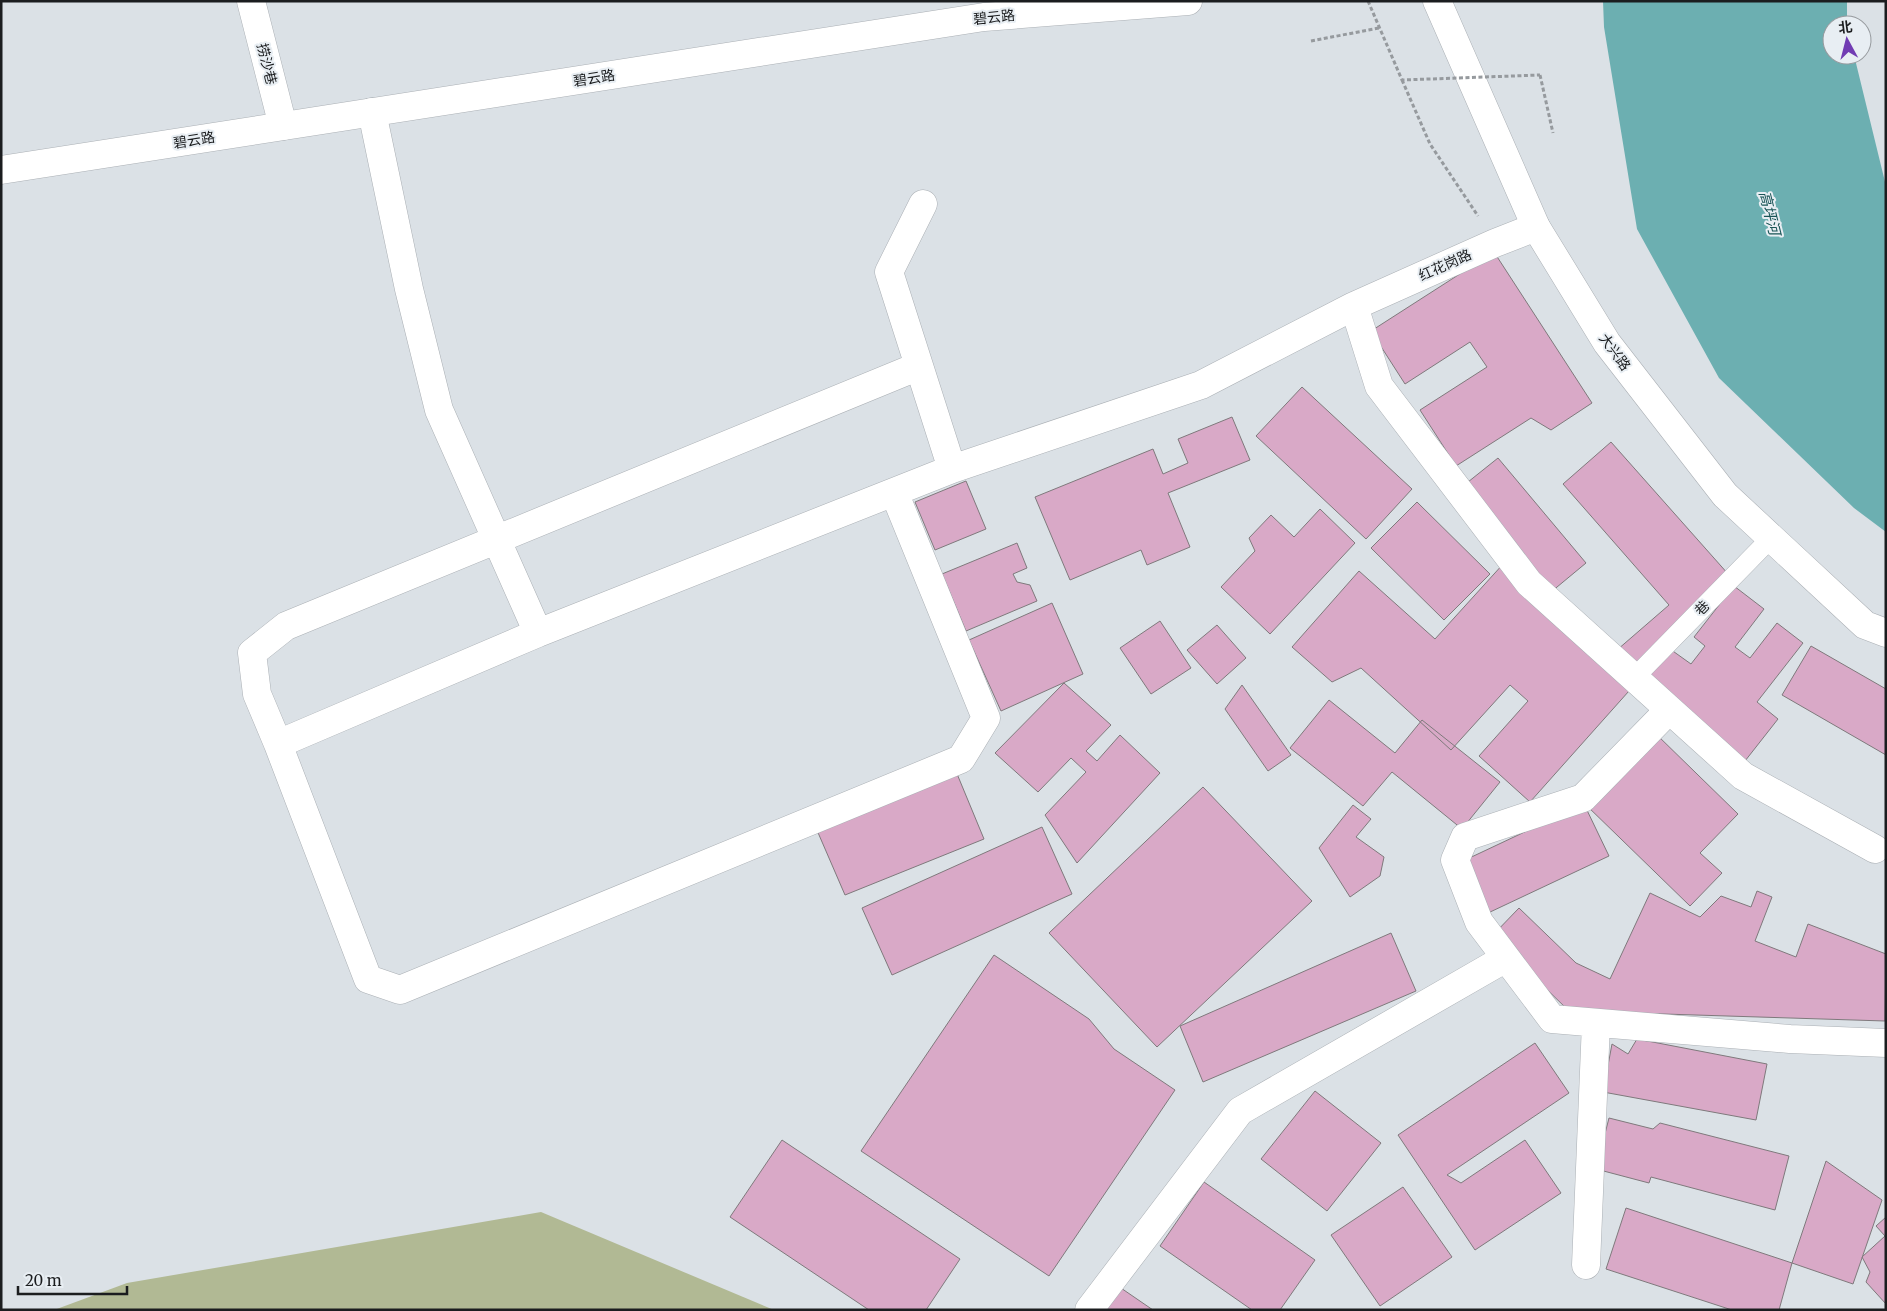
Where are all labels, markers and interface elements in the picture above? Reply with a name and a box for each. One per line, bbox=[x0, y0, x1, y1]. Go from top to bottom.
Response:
street label: 碧云路 bbox=[972, 6, 1016, 28]
north arrow bbox=[1822, 15, 1872, 65]
text: 北 bbox=[1837, 17, 1853, 37]
street label: 捞沙巷 bbox=[253, 41, 281, 87]
street label: 碧云路 bbox=[572, 66, 616, 90]
street label: 碧云路 bbox=[172, 128, 216, 152]
water label: 高坪河 bbox=[1755, 189, 1785, 240]
street label: 红花岗路 bbox=[1416, 245, 1474, 285]
street label: 大兴路 bbox=[1595, 330, 1635, 374]
street label: 巷 bbox=[1691, 597, 1713, 619]
scale bar bbox=[18, 1264, 126, 1296]
text: 20 m bbox=[25, 1271, 62, 1290]

